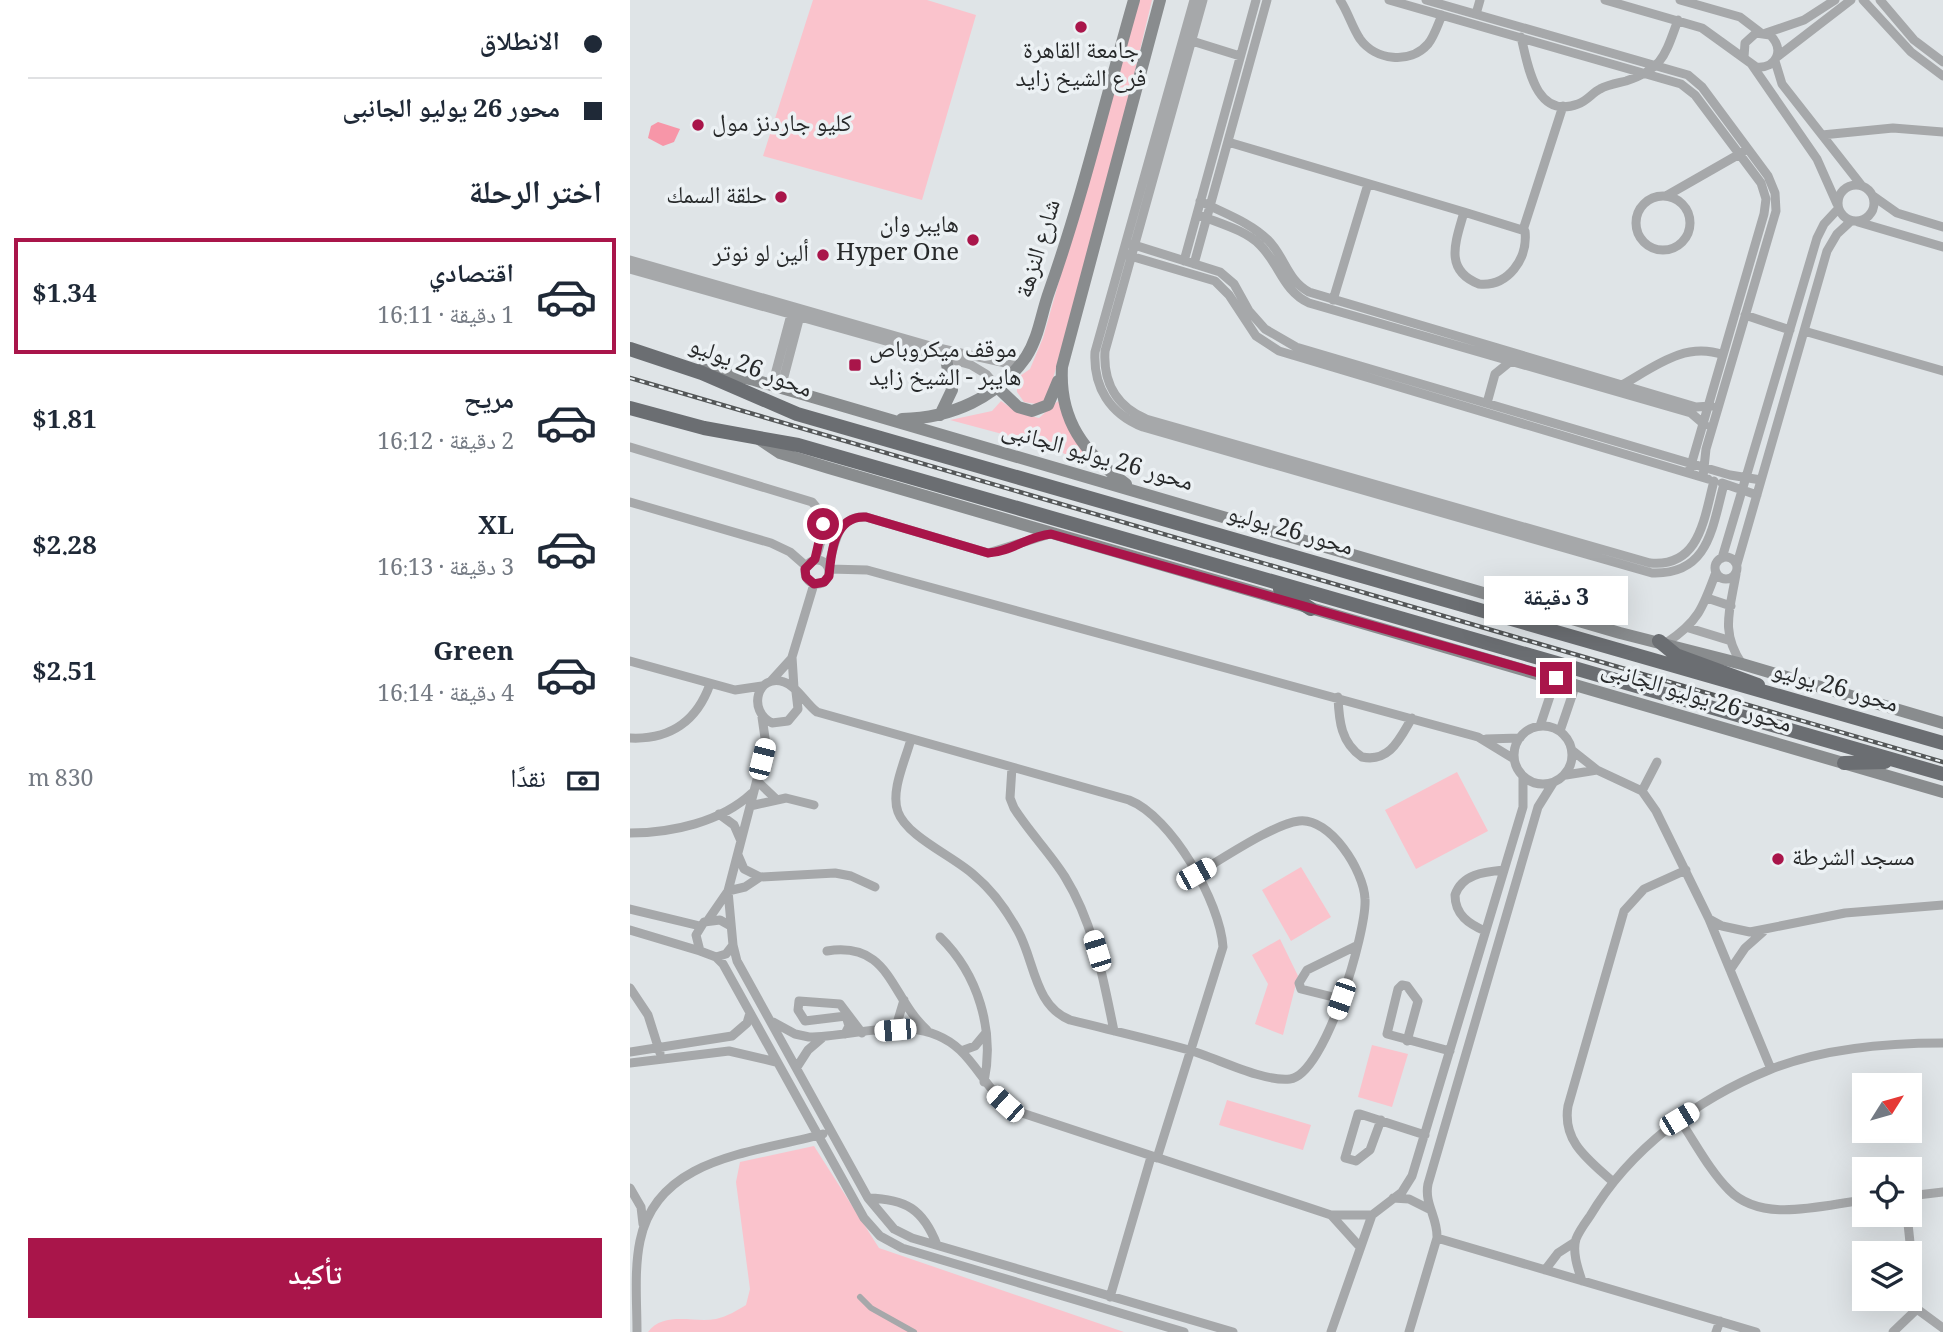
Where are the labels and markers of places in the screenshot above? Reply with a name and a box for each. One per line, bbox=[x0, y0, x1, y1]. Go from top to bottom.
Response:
marker: جامعة القاهرة فرع الشيخ زايد bbox=[1073, 19, 1089, 35]
place label: جامعة القاهرة فرع الشيخ زايد bbox=[1016, 32, 1146, 101]
place label: كليو جاردنز مول bbox=[712, 105, 852, 146]
marker: كليو جاردنز مول bbox=[690, 117, 706, 133]
place label: حلقة السمك bbox=[666, 177, 767, 218]
marker: حلقة السمك bbox=[773, 189, 789, 205]
place label: هايبر وان Hyper One bbox=[836, 206, 959, 275]
marker: هايبر وان Hyper One bbox=[965, 232, 981, 248]
place label: ألين لو نوتر bbox=[712, 235, 809, 276]
marker: ألين لو نوتر bbox=[815, 247, 831, 263]
place label: موقف ميكروباص هايبر - الشيخ زايد bbox=[869, 331, 1021, 400]
marker: موقف ميكروباص هايبر - الشيخ زايد bbox=[847, 357, 863, 373]
place label: مسجد الشرطة bbox=[1792, 839, 1915, 880]
marker: مسجد الشرطة bbox=[1770, 851, 1786, 867]

